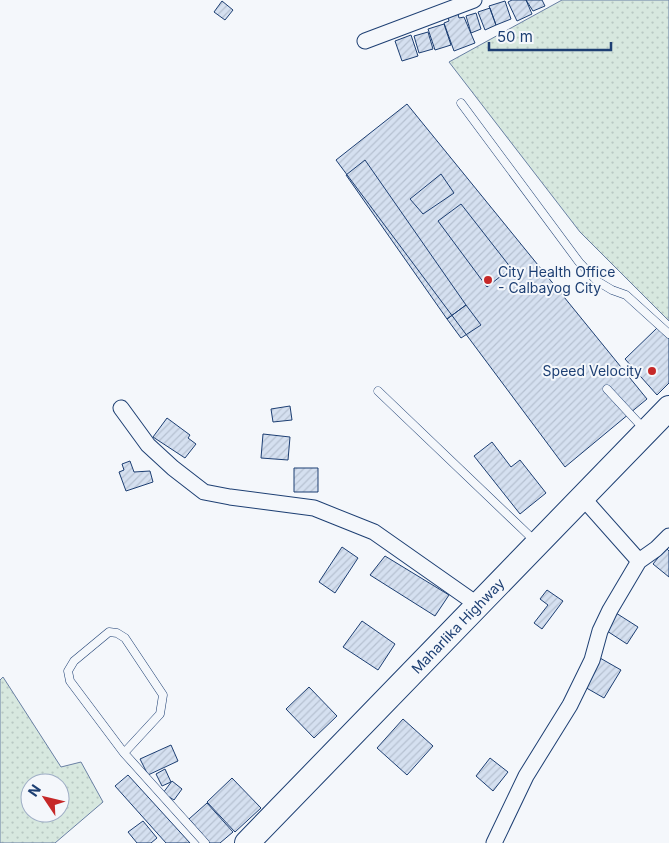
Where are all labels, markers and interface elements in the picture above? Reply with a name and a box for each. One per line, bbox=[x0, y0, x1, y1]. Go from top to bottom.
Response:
scale bar bbox=[489, 20, 612, 52]
text: 50 m bbox=[497, 27, 533, 46]
place label: City Health Office - Calbayog City bbox=[498, 263, 615, 296]
marker: City Health Office - Calbayog City bbox=[482, 274, 494, 286]
place label: Speed Velocity bbox=[543, 362, 642, 379]
marker: Speed Velocity bbox=[646, 365, 658, 377]
street label: Maharlika Highway bbox=[408, 574, 508, 677]
north arrow bbox=[20, 773, 70, 823]
text: N bbox=[24, 781, 44, 800]

